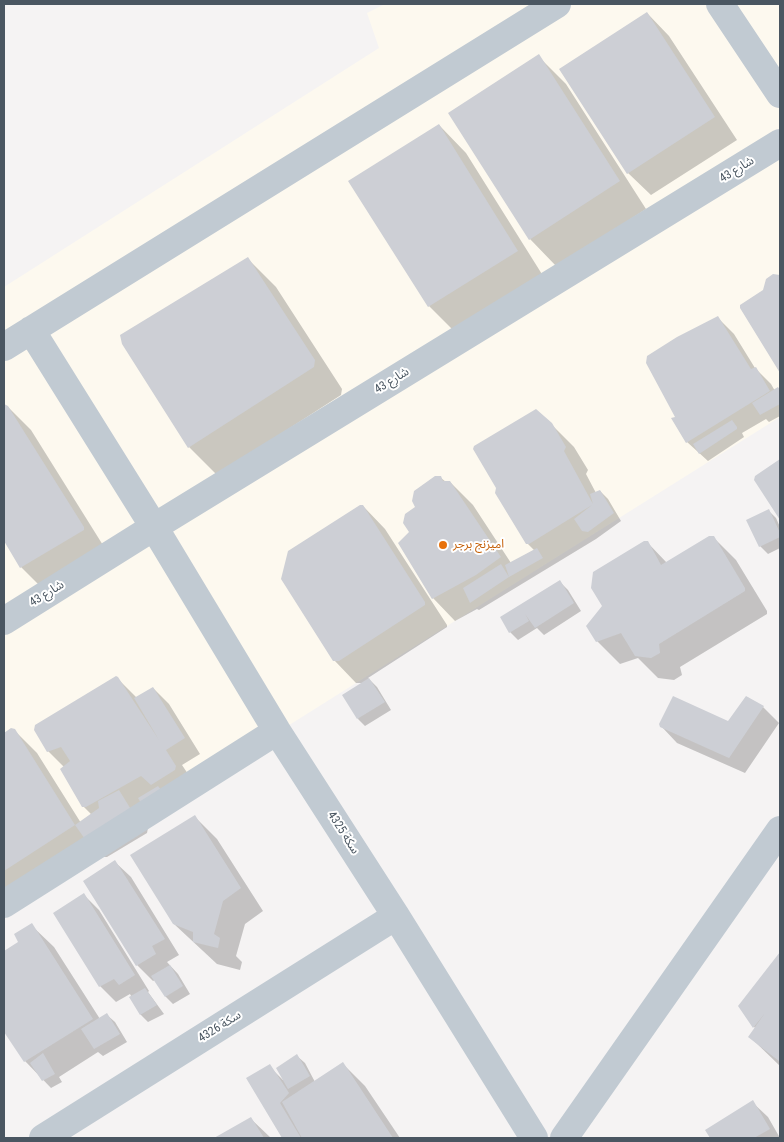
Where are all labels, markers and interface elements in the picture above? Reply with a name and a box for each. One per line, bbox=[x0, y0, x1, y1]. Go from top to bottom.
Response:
street label: شارع 43 bbox=[717, 154, 757, 186]
street label: شارع 43 bbox=[372, 365, 412, 397]
place label: اميزنج برجر bbox=[453, 538, 504, 552]
marker: اميزنج برجر bbox=[437, 539, 449, 551]
street label: شارع 43 bbox=[27, 578, 67, 610]
street label: سكة 4325 bbox=[324, 809, 362, 857]
street label: سكة 4326 bbox=[196, 1008, 244, 1046]

